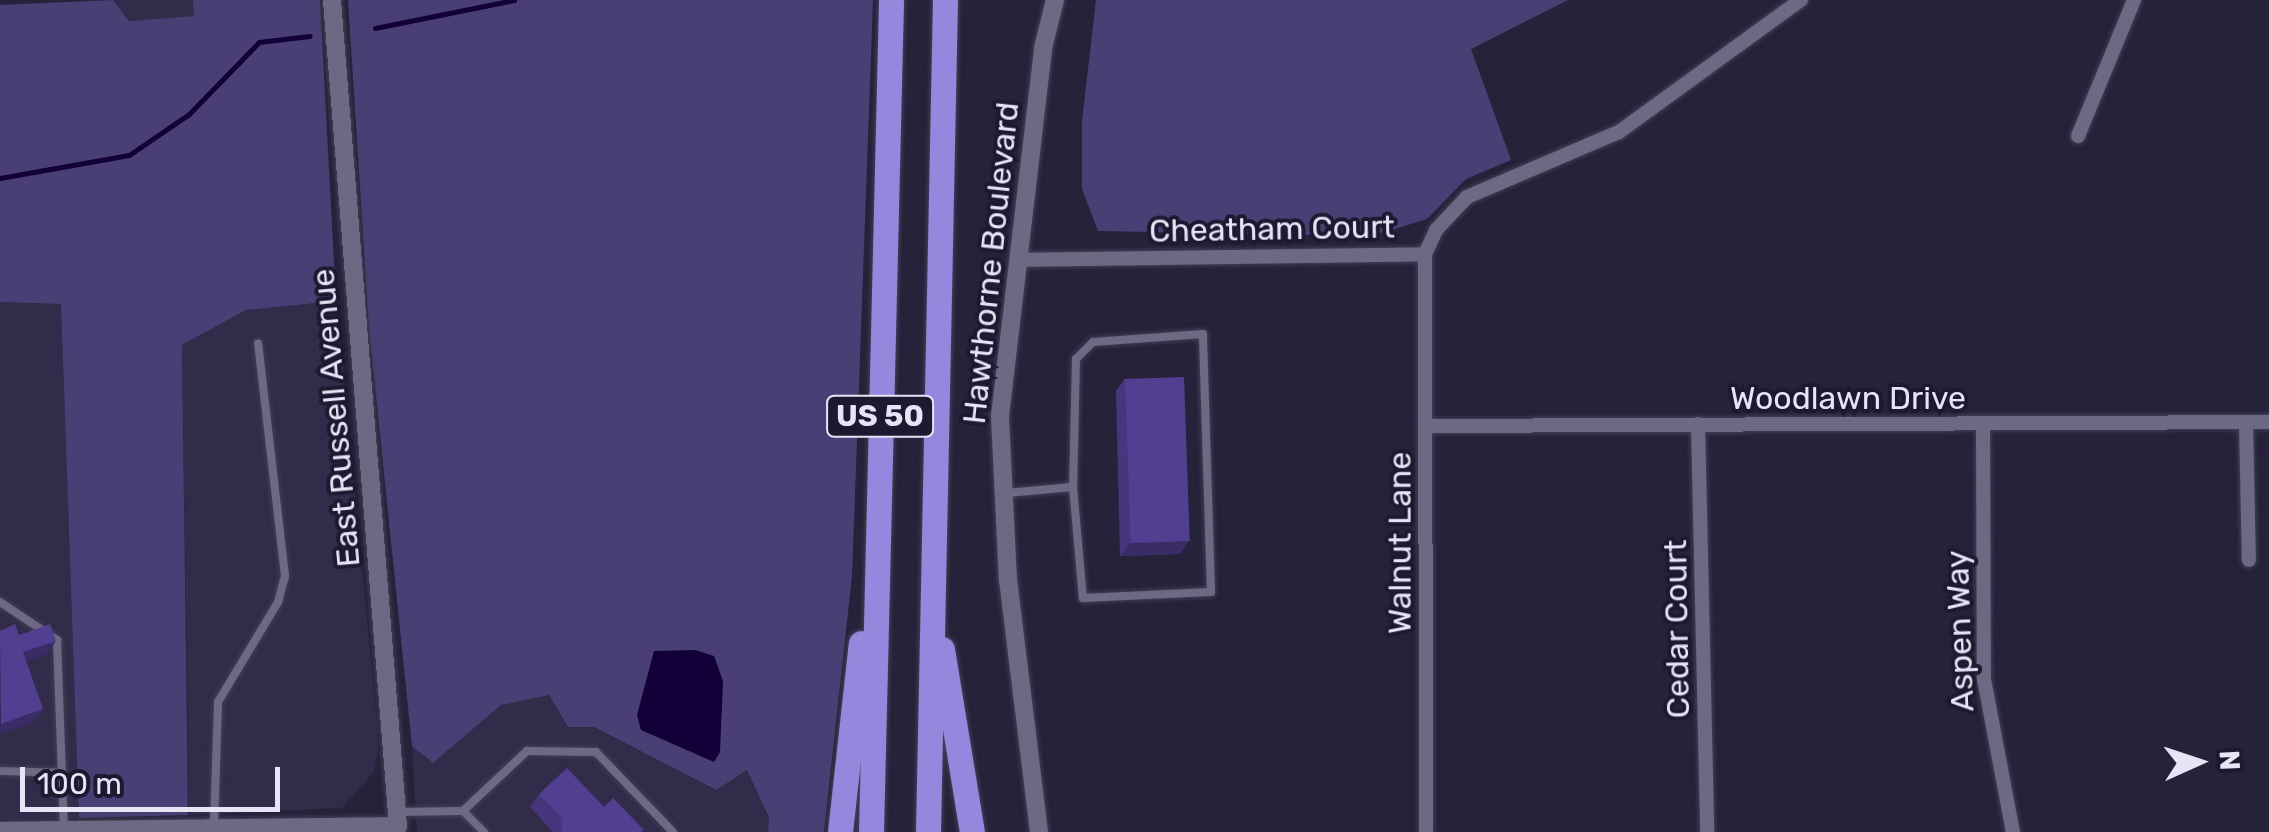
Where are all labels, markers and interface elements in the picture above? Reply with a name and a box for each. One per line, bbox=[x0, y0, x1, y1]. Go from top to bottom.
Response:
street label: Hawthorne Boulevard bbox=[955, 100, 1027, 426]
street label: Cheatham Court bbox=[1149, 208, 1395, 250]
street label: East Russell Avenue bbox=[304, 267, 368, 569]
street label: Woodlawn Drive bbox=[1730, 379, 1966, 417]
road number: US 50 bbox=[825, 391, 935, 441]
street label: Walnut Lane bbox=[1381, 452, 1419, 634]
street label: Cedar Court bbox=[1656, 539, 1698, 719]
street label: Aspen Way bbox=[1938, 549, 1982, 713]
north arrow bbox=[2149, 712, 2249, 812]
scale bar bbox=[25, 747, 285, 809]
text: N bbox=[2212, 749, 2246, 771]
text: 100 m bbox=[37, 766, 122, 802]

